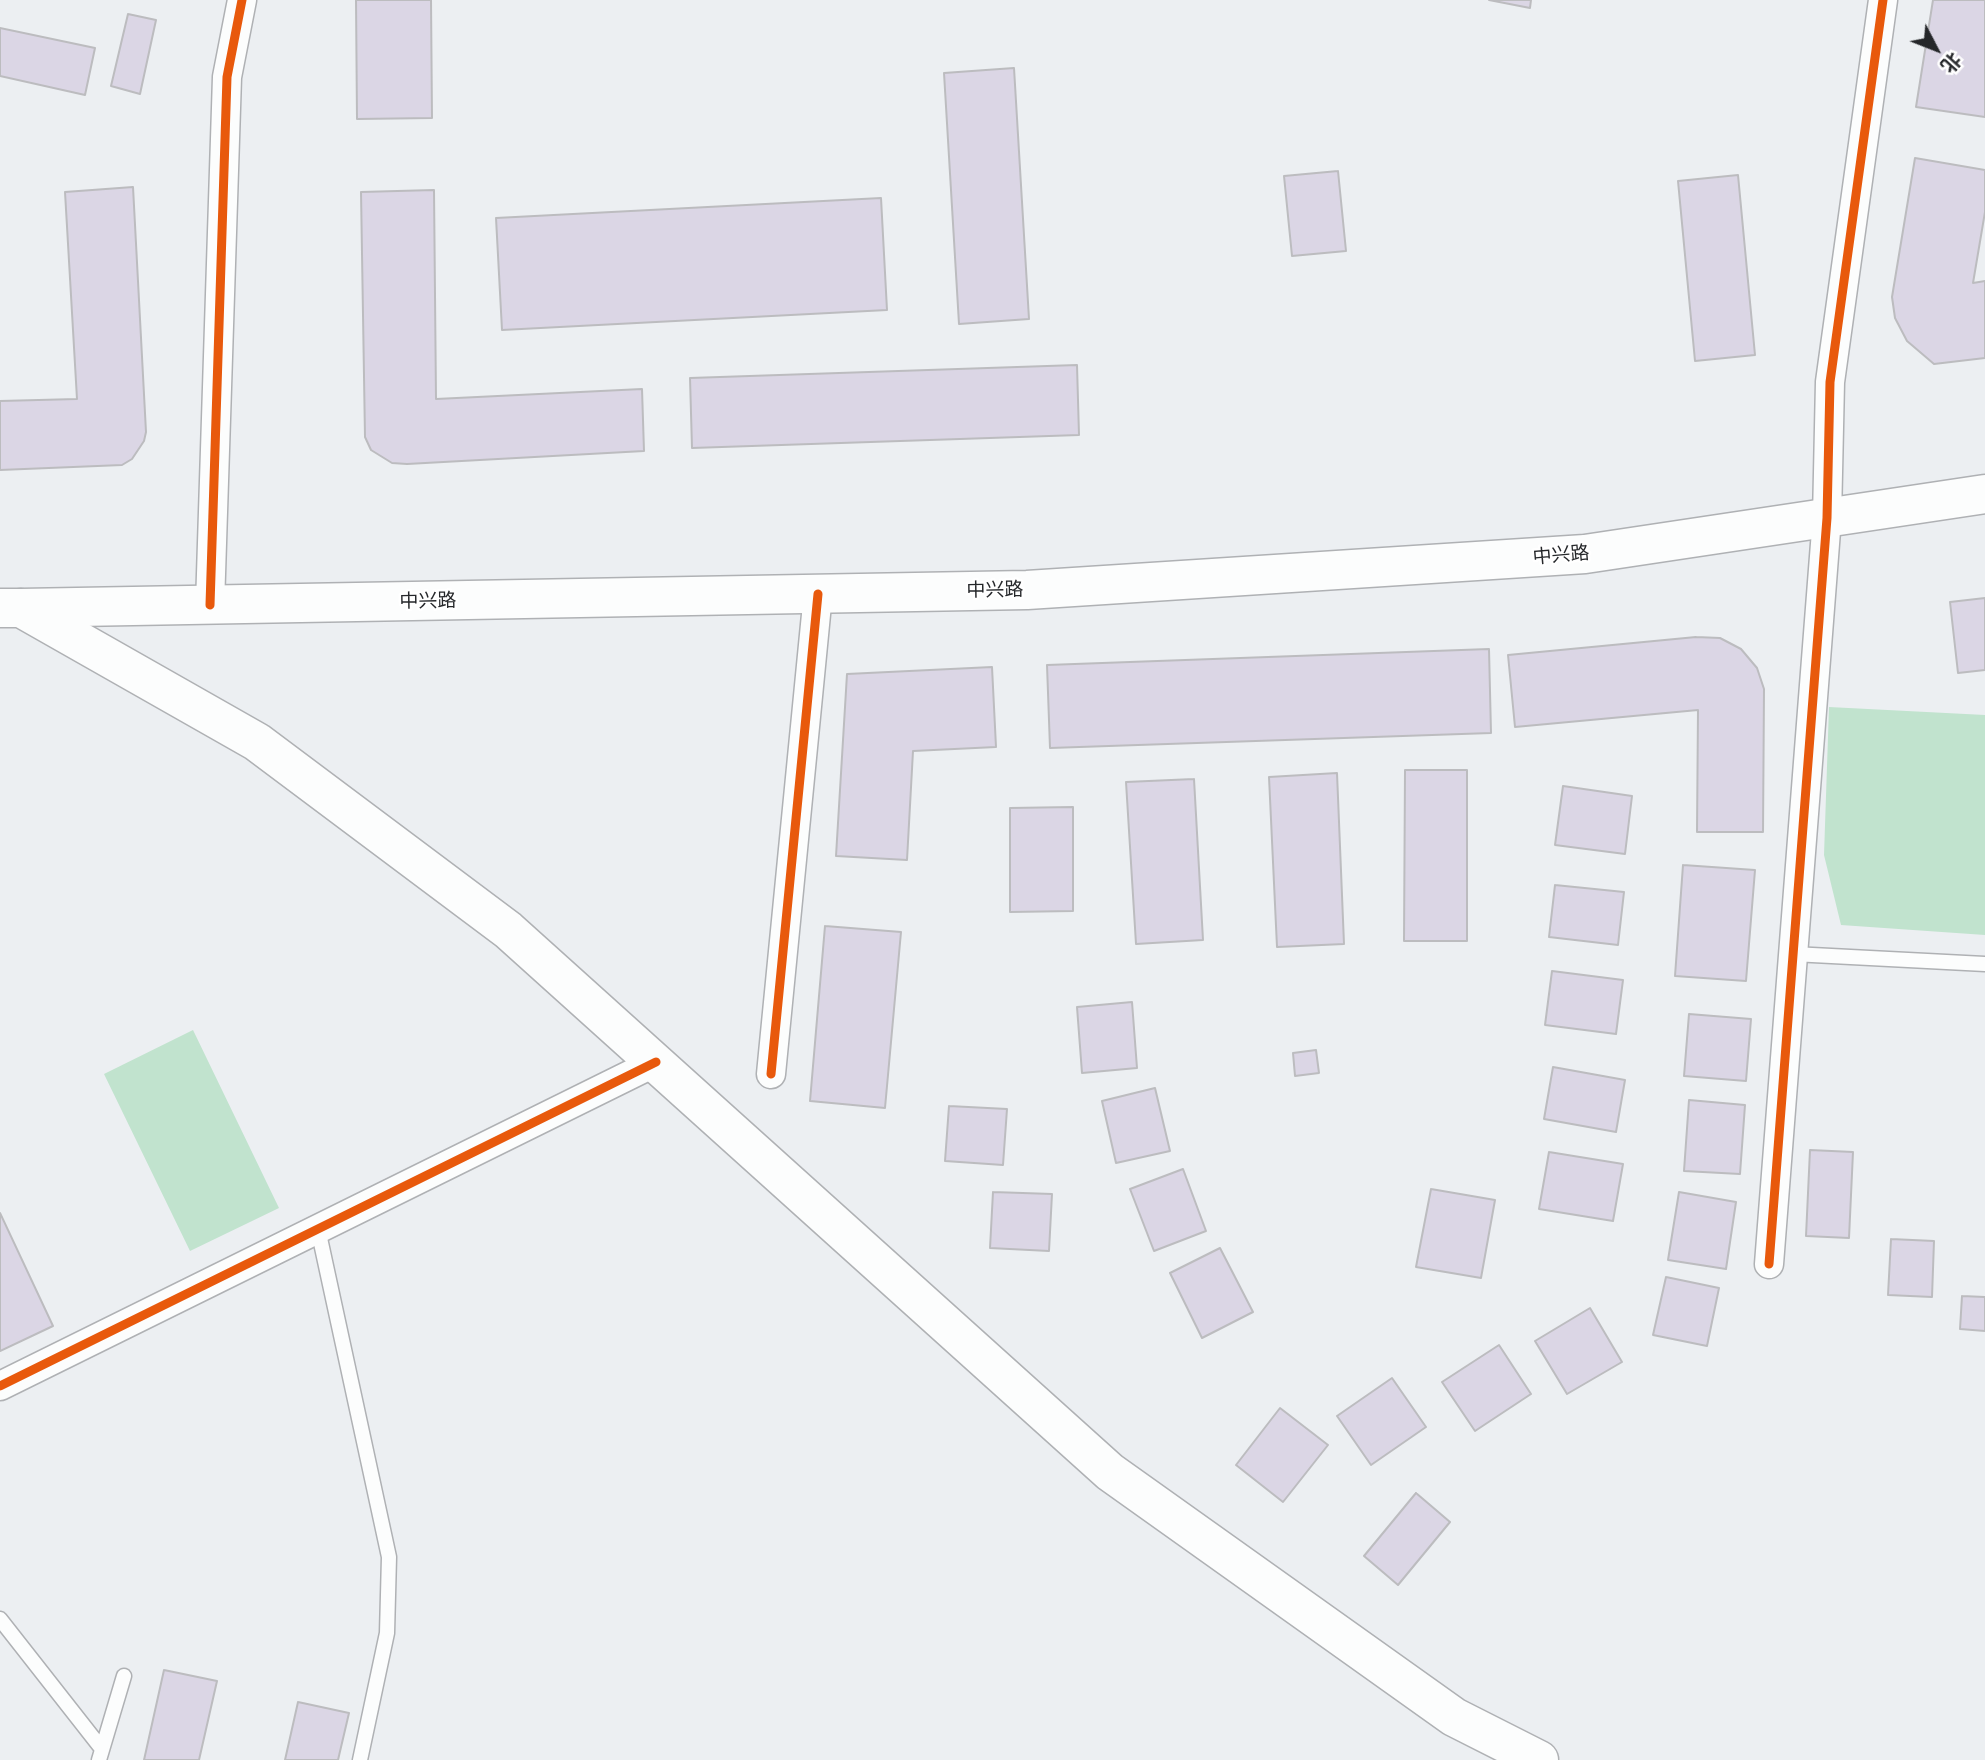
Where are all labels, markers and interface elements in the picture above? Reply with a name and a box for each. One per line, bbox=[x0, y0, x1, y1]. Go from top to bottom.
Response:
north arrow bbox=[1901, 14, 1971, 84]
text: 北 bbox=[1937, 49, 1967, 78]
street label: 中兴路 bbox=[1532, 541, 1590, 569]
street label: 中兴路 bbox=[966, 578, 1024, 602]
street label: 中兴路 bbox=[399, 589, 457, 613]

